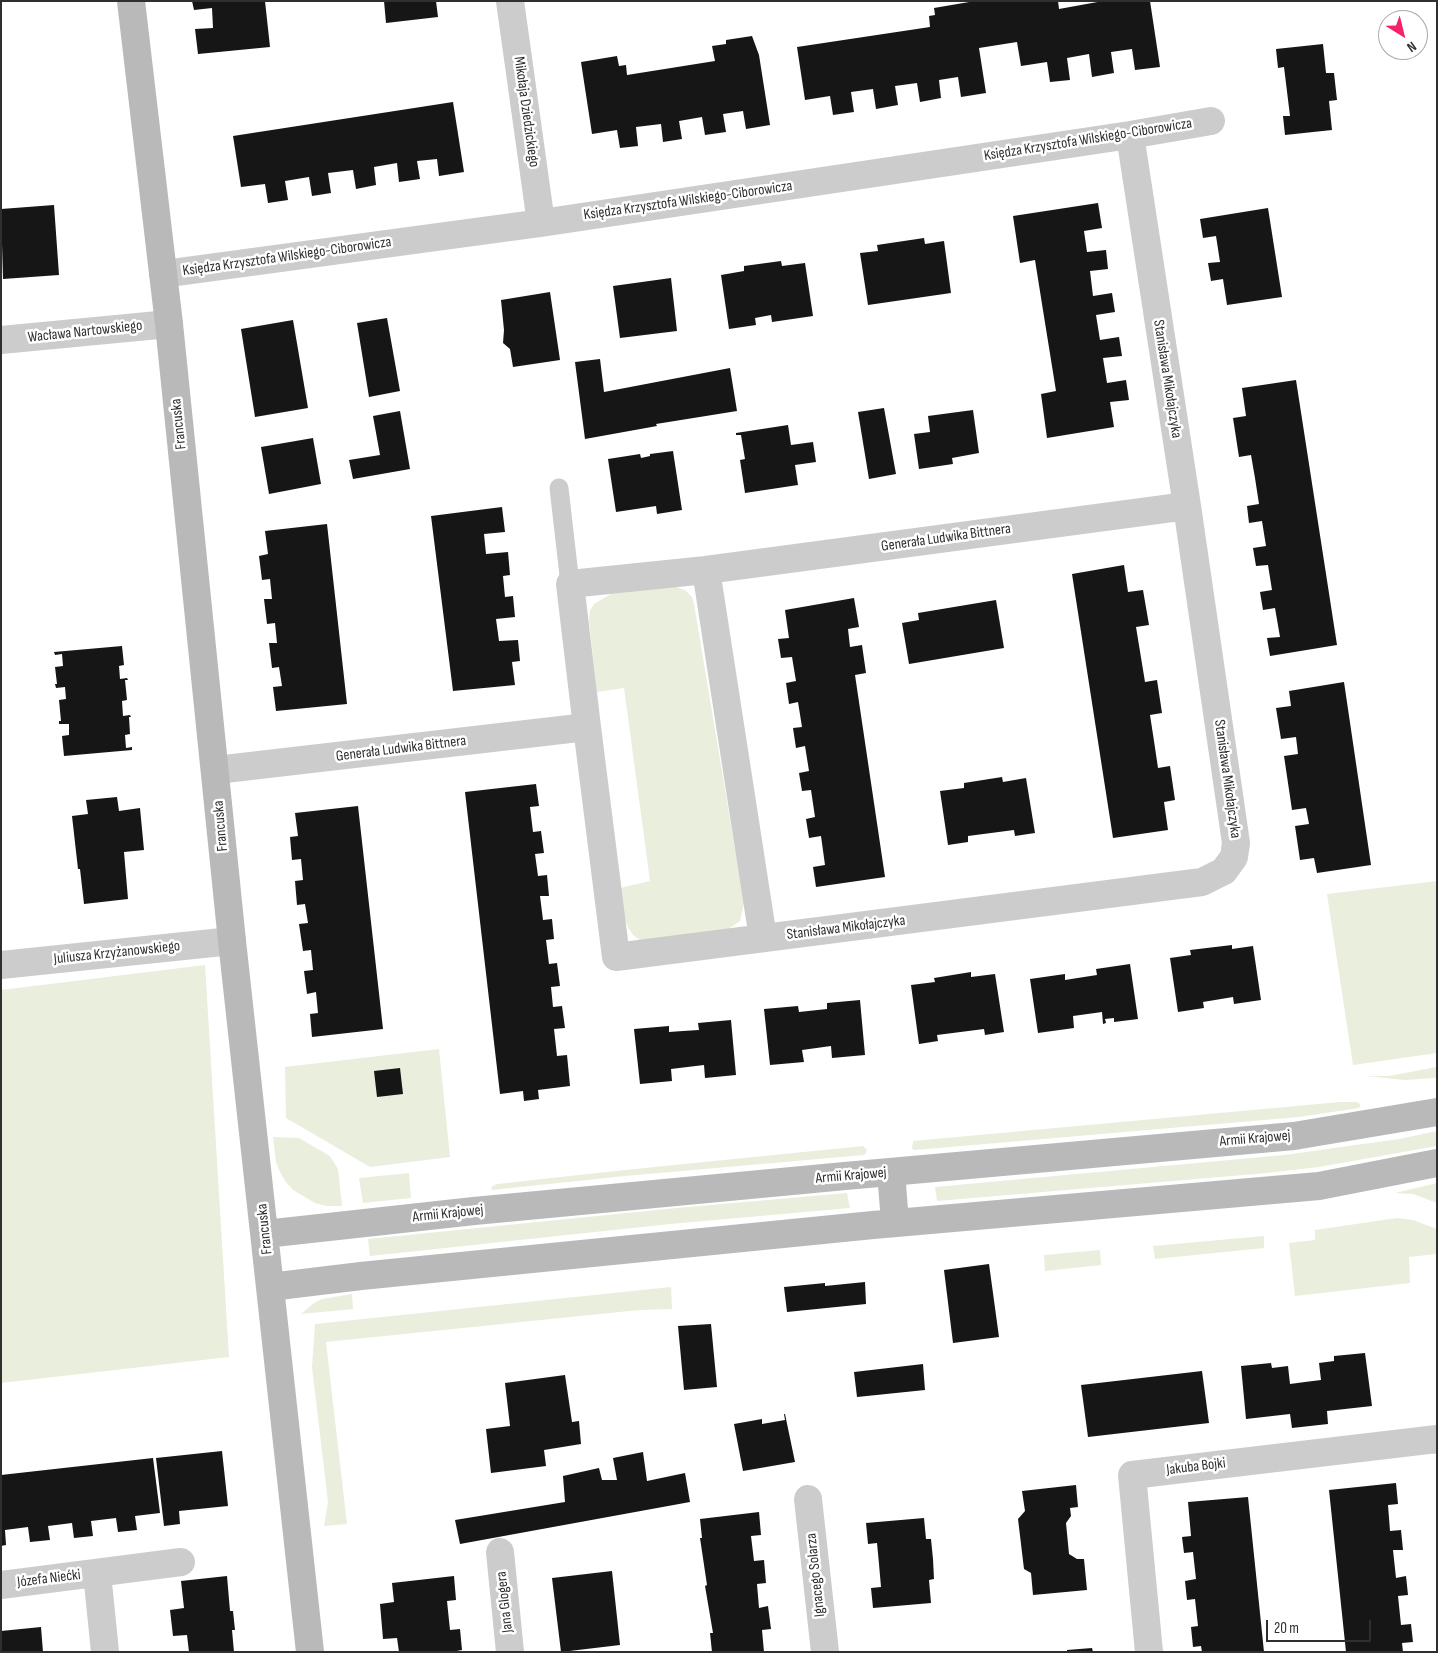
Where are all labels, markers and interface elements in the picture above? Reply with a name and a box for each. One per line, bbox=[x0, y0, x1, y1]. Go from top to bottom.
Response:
north arrow bbox=[1378, 10, 1428, 60]
text: N bbox=[1404, 38, 1420, 56]
street label: Mikołaja Dziedzickiego bbox=[509, 56, 543, 168]
street label: Księdza Krzysztofa Wilskiego-Ciborowicza bbox=[983, 115, 1193, 165]
street label: Księdza Krzysztofa Wilskiego-Ciborowicza bbox=[583, 177, 793, 225]
street label: Księdza Krzysztofa Wilskiego-Ciborowicza bbox=[182, 233, 392, 281]
street label: Wacława Nartowskiego bbox=[27, 317, 143, 347]
street label: Stanisława Mikołajczyka bbox=[1149, 319, 1185, 439]
street label: Francuska bbox=[167, 398, 191, 450]
street label: Generała Ludwika Bittnera bbox=[880, 520, 1012, 556]
street label: Stanisława Mikołajczyka bbox=[1210, 719, 1244, 839]
street label: Generała Ludwika Bittnera bbox=[335, 732, 467, 766]
street label: Francuska bbox=[210, 800, 232, 852]
street label: Stanisława Mikołajczyka bbox=[786, 912, 906, 944]
street label: Juliusza Krzyżanowskiego bbox=[53, 937, 181, 969]
street label: Armii Krajowej bbox=[1219, 1127, 1291, 1151]
street label: Armii Krajowej bbox=[815, 1164, 887, 1188]
street label: Armii Krajowej bbox=[412, 1201, 484, 1227]
street label: Francuska bbox=[253, 1203, 277, 1255]
street label: Jakuba Bojki bbox=[1165, 1454, 1227, 1480]
street label: Ignacego Solarza bbox=[803, 1532, 829, 1618]
street label: Józefa Niećki bbox=[16, 1566, 82, 1592]
street label: Jana Glogera bbox=[493, 1570, 517, 1634]
scale bar bbox=[1268, 1610, 1373, 1642]
text: 20 m bbox=[1274, 1619, 1299, 1638]

